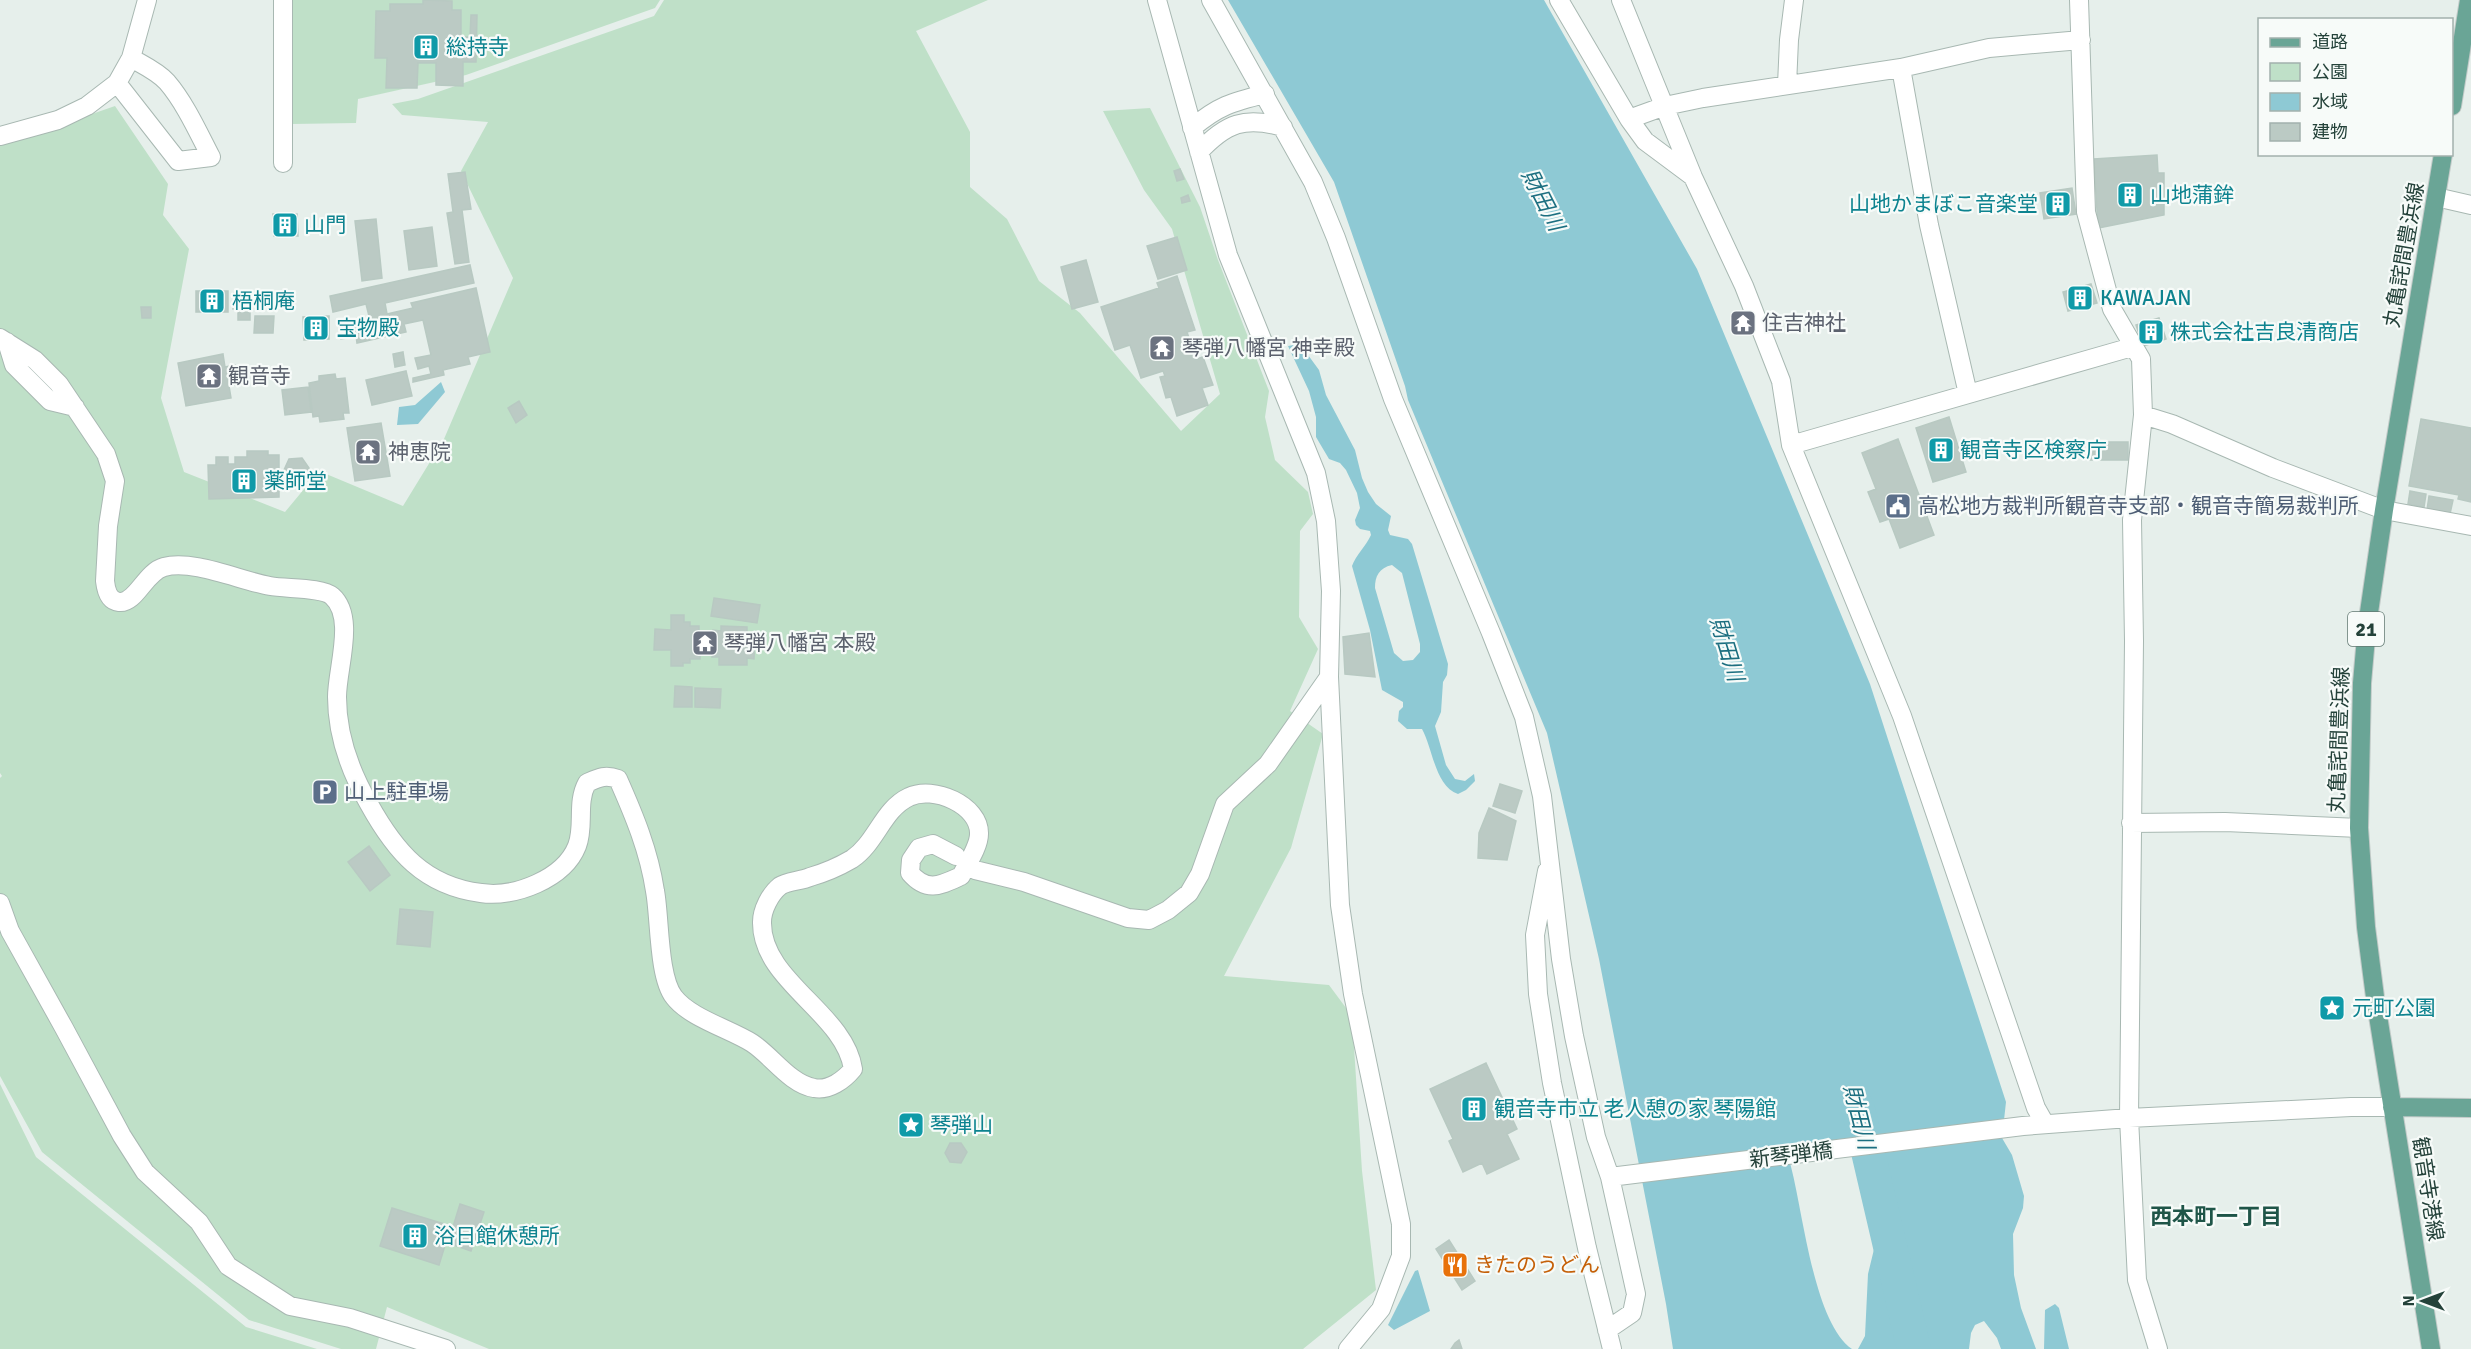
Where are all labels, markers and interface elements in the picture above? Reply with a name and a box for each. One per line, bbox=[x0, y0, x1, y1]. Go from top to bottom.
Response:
legend bbox=[2258, 18, 2453, 156]
text: 道路 bbox=[2312, 31, 2348, 53]
building icon: 総持寺 bbox=[411, 32, 441, 62]
place label: 総持寺 bbox=[446, 34, 509, 60]
text: 公園 bbox=[2312, 61, 2348, 83]
text: 水域 bbox=[2312, 91, 2348, 113]
text: 建物 bbox=[2312, 121, 2348, 143]
water label: 財田川 bbox=[1516, 164, 1571, 237]
building icon: 山地蒲鉾 bbox=[2115, 180, 2145, 210]
street label: 丸亀詫間豊浜線 bbox=[2378, 180, 2430, 330]
place label: 山地蒲鉾 bbox=[2150, 182, 2234, 208]
building icon: 山地かまぼこ音楽堂 bbox=[2043, 189, 2073, 219]
place label: 山地かまぼこ音楽堂 bbox=[1849, 191, 2038, 217]
building icon: 山門 bbox=[270, 210, 300, 240]
place label: 山門 bbox=[304, 212, 346, 238]
building icon: KAWAJAN bbox=[2065, 283, 2095, 313]
place label: KAWAJAN bbox=[2100, 285, 2192, 311]
building icon: 梧桐庵 bbox=[197, 286, 227, 316]
place label: 梧桐庵 bbox=[232, 288, 295, 314]
temple icon: 住吉神社 bbox=[1728, 308, 1758, 338]
place label: 住吉神社 bbox=[1762, 310, 1846, 336]
building icon: 宝物殿 bbox=[301, 313, 331, 343]
place label: 宝物殿 bbox=[336, 315, 399, 341]
building icon: 株式会社吉良清商店 bbox=[2136, 317, 2166, 347]
place label: 株式会社吉良清商店 bbox=[2170, 319, 2359, 345]
temple icon: 琴弾八幡宮 神幸殿 bbox=[1147, 333, 1177, 363]
place label: 琴弾八幡宮 神幸殿 bbox=[1182, 335, 1355, 361]
temple icon: 観音寺 bbox=[194, 361, 224, 391]
place label: 観音寺 bbox=[228, 363, 291, 389]
building icon: 観音寺区検察庁 bbox=[1926, 435, 1956, 465]
temple icon: 神恵院 bbox=[353, 437, 383, 467]
place label: 観音寺区検察庁 bbox=[1960, 437, 2107, 463]
place label: 神恵院 bbox=[388, 439, 451, 465]
building icon: 薬師堂 bbox=[229, 466, 259, 496]
place label: 薬師堂 bbox=[264, 468, 327, 494]
public building icon: 高松地方裁判所観音寺支部・観音寺簡易裁判所 bbox=[1883, 491, 1913, 521]
place label: 高松地方裁判所観音寺支部・観音寺簡易裁判所 bbox=[1918, 493, 2359, 519]
road number: 21 bbox=[2348, 612, 2384, 646]
water label: 財田川 bbox=[1704, 613, 1750, 686]
temple icon: 琴弾八幡宮 本殿 bbox=[690, 628, 720, 658]
place label: 琴弾八幡宮 本殿 bbox=[724, 630, 876, 656]
street label: 丸亀詫間豊浜線 bbox=[2323, 666, 2355, 814]
parking icon: 山上駐車場 bbox=[310, 777, 340, 807]
place label: 山上駐車場 bbox=[344, 779, 449, 805]
place icon: 元町公園 bbox=[2317, 993, 2347, 1023]
place label: 元町公園 bbox=[2352, 995, 2436, 1021]
water label: 財田川 bbox=[1838, 1082, 1881, 1154]
building icon: 観音寺市立 老人憩の家 琴陽館 bbox=[1459, 1094, 1489, 1124]
place label: 観音寺市立 老人憩の家 琴陽館 bbox=[1494, 1096, 1776, 1122]
place icon: 琴弾山 bbox=[896, 1110, 926, 1140]
place label: 琴弾山 bbox=[930, 1112, 993, 1138]
street label: 観音寺港線 bbox=[2407, 1135, 2449, 1243]
street label: 新琴弾橋 bbox=[1748, 1137, 1834, 1173]
district label: 西本町一丁目 bbox=[2150, 1203, 2282, 1230]
building icon: 浴日館休憩所 bbox=[400, 1221, 430, 1251]
place label: 浴日館休憩所 bbox=[434, 1223, 560, 1249]
restaurant icon: きたのうどん bbox=[1440, 1250, 1470, 1280]
place label: きたのうどん bbox=[1474, 1252, 1600, 1278]
north arrow bbox=[2393, 1271, 2453, 1331]
text: N bbox=[2399, 1295, 2419, 1307]

